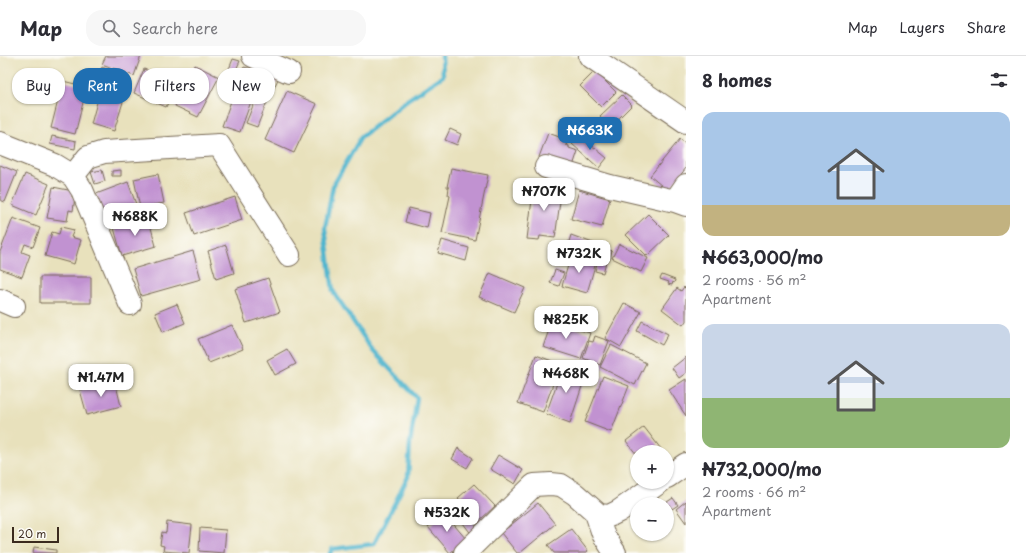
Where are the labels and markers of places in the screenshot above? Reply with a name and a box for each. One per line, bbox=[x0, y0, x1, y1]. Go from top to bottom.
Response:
pin: ₦663K bbox=[562, 117, 618, 151]
pin: ₦707K bbox=[516, 178, 572, 212]
pin: ₦688K bbox=[107, 203, 163, 237]
pin: ₦732K bbox=[551, 240, 607, 274]
pin: ₦825K bbox=[538, 306, 594, 340]
pin: ₦468K bbox=[538, 360, 594, 394]
pin: ₦1.47M bbox=[68, 364, 134, 398]
pin: ₦532K bbox=[419, 499, 475, 533]

